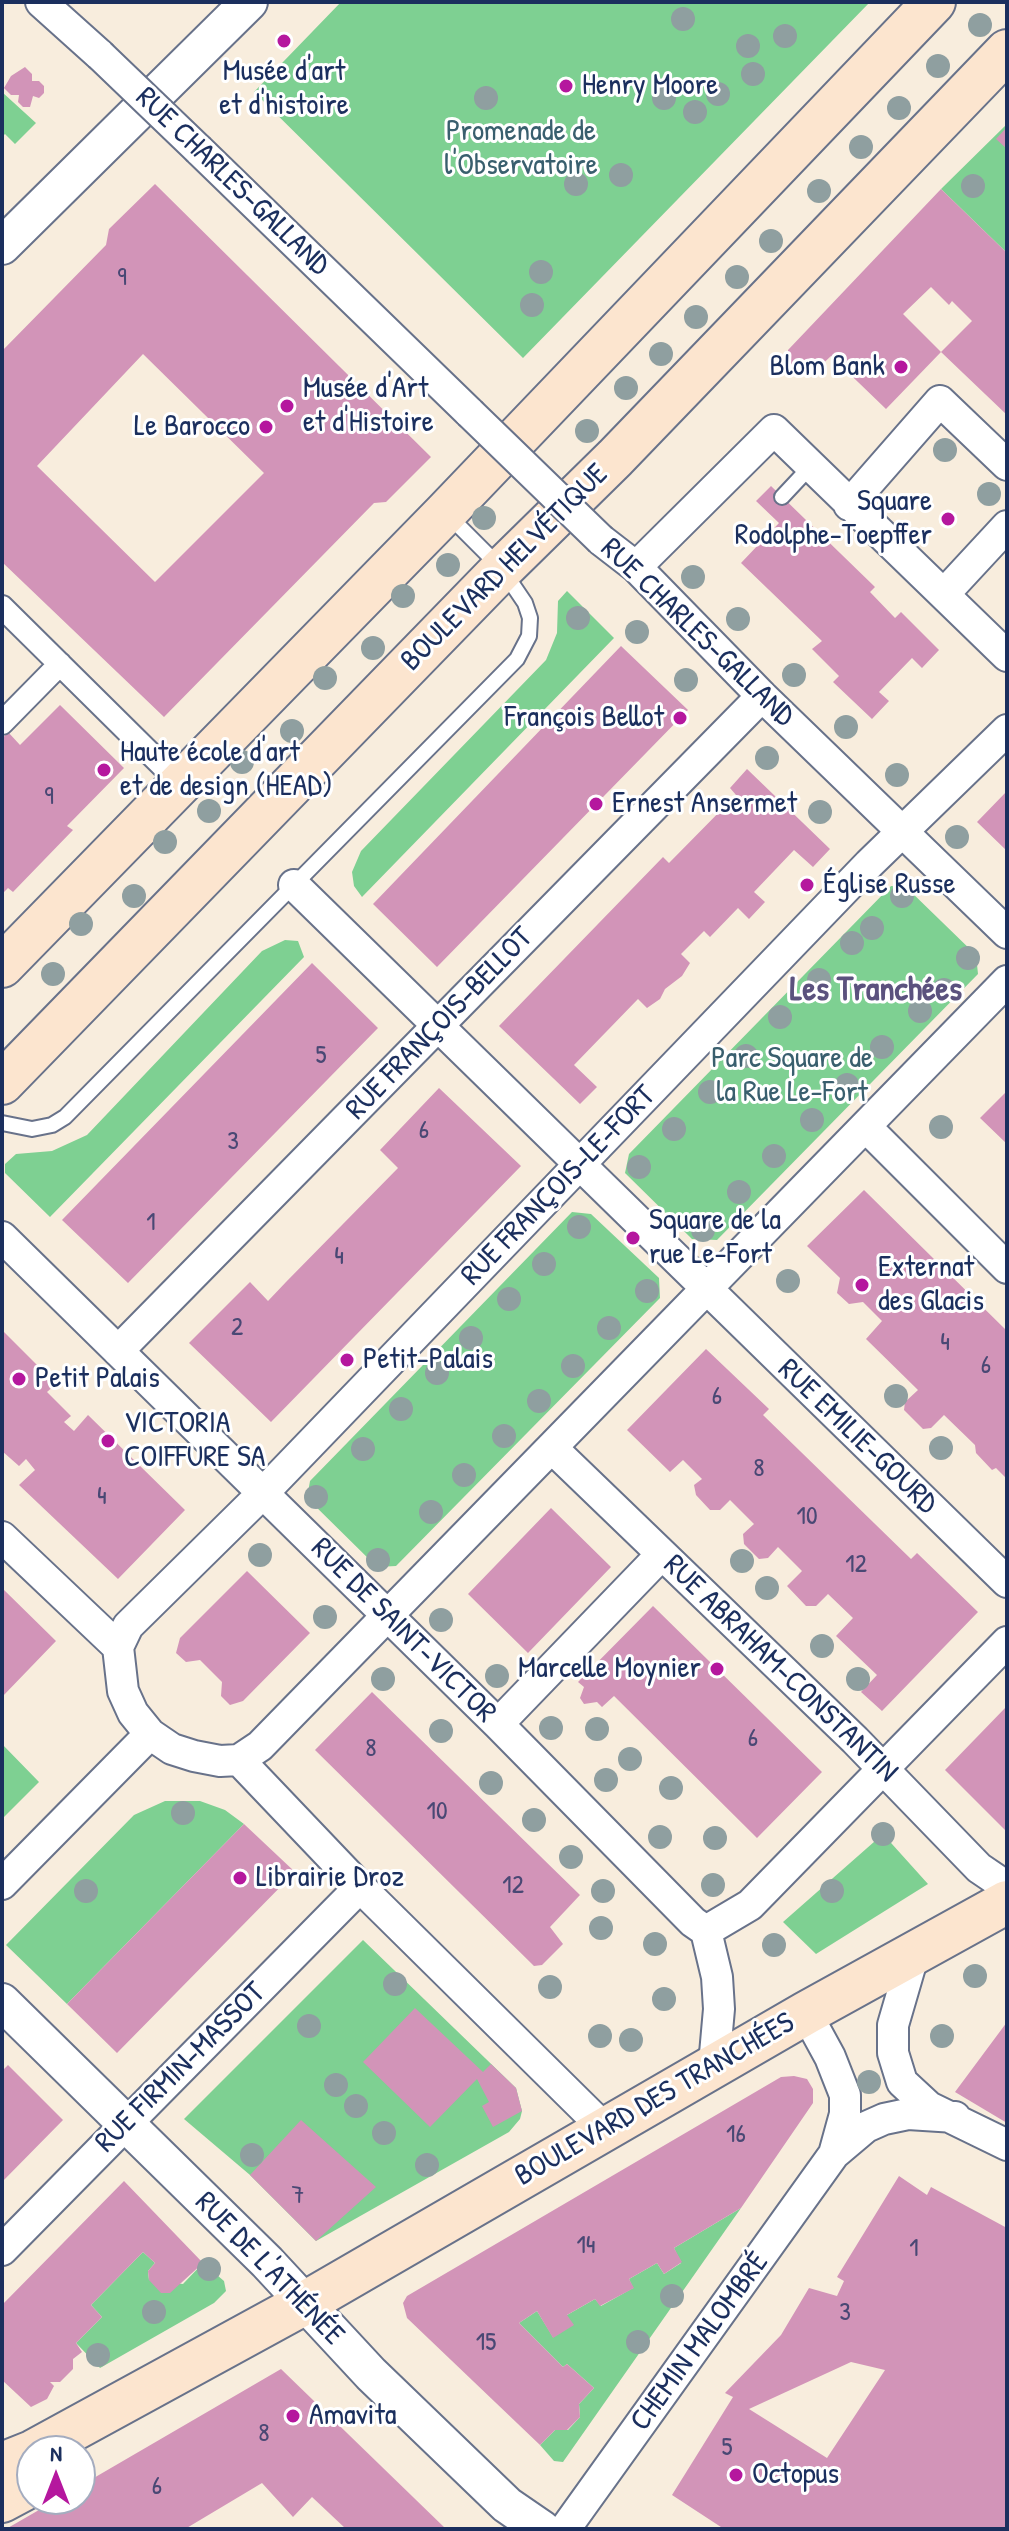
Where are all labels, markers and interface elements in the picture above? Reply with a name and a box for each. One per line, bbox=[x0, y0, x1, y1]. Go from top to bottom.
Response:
marker: Musée d'art et d'histoire bbox=[275, 32, 293, 50]
place label: Musée d'art et d'histoire bbox=[219, 54, 349, 124]
place label: Henry Moore bbox=[582, 68, 718, 104]
marker: Henry Moore bbox=[557, 77, 575, 95]
street label: RUE CHARLES-GALLAND bbox=[128, 80, 336, 284]
park label: Promenade de l'Observatoire bbox=[444, 114, 598, 184]
house number: 9 bbox=[117, 262, 127, 294]
place label: Blom Bank bbox=[769, 349, 885, 385]
marker: Blom Bank bbox=[892, 358, 910, 376]
place label: Musée d'Art et d'Histoire bbox=[303, 371, 434, 442]
marker: Musée d'Art et d'Histoire bbox=[278, 397, 296, 415]
place label: Le Barocco bbox=[134, 409, 250, 445]
marker: Le Barocco bbox=[257, 418, 275, 436]
street label: BOULEVARD HELVÉTIQUE bbox=[394, 457, 616, 679]
place label: Square Rodolphe-Toepffer bbox=[735, 484, 932, 554]
marker: Square Rodolphe-Toepffer bbox=[939, 510, 957, 528]
street label: RUE CHARLES-GALLAND bbox=[593, 531, 801, 735]
place label: François Bellot bbox=[504, 700, 664, 736]
marker: François Bellot bbox=[671, 709, 689, 727]
place label: Haute école d'art et de design (HEAD) bbox=[120, 735, 333, 806]
marker: Haute école d'art et de design (HEAD) bbox=[95, 761, 113, 779]
house number: 9 bbox=[44, 781, 54, 813]
place label: Ernest Ansermet bbox=[612, 786, 797, 822]
marker: Ernest Ansermet bbox=[587, 795, 605, 813]
place label: Église Russe bbox=[823, 867, 955, 903]
marker: Église Russe bbox=[798, 876, 816, 894]
street label: RUE FRANÇOIS-BELLOT bbox=[339, 920, 541, 1128]
district label: Les Tranchées bbox=[790, 971, 962, 1011]
house number: 5 bbox=[316, 1040, 326, 1072]
park label: Parc Square de la Rue Le-Fort bbox=[711, 1041, 873, 1112]
street label: RUE FRANÇOIS-LE-FORT bbox=[454, 1079, 664, 1293]
house number: 6 bbox=[419, 1115, 429, 1147]
house number: 3 bbox=[227, 1126, 239, 1158]
place label: Square de la rue Le-Fort bbox=[649, 1203, 781, 1274]
house number: 1 bbox=[146, 1207, 156, 1239]
marker: Square de la rue Le-Fort bbox=[624, 1229, 642, 1247]
house number: 4 bbox=[334, 1241, 344, 1273]
place label: Externat des Glacis bbox=[878, 1250, 984, 1320]
marker: Externat des Glacis bbox=[853, 1276, 871, 1294]
house number: 2 bbox=[231, 1312, 243, 1344]
house number: 4 bbox=[940, 1327, 950, 1359]
place label: Petit-Palais bbox=[363, 1342, 493, 1378]
house number: 6 bbox=[981, 1350, 991, 1382]
marker: Petit-Palais bbox=[338, 1351, 356, 1369]
street label: RUE EMILIE-GOURD bbox=[770, 1352, 944, 1522]
place label: Petit Palais bbox=[35, 1361, 160, 1397]
marker: Petit Palais bbox=[10, 1370, 28, 1388]
house number: 6 bbox=[712, 1381, 722, 1413]
place label: VICTORIA COIFFURE SA bbox=[124, 1406, 265, 1476]
marker: VICTORIA COIFFURE SA bbox=[99, 1432, 117, 1450]
house number: 8 bbox=[753, 1453, 765, 1485]
house number: 4 bbox=[97, 1481, 107, 1513]
house number: 10 bbox=[796, 1501, 818, 1533]
street label: RUE DE SAINT-VICTOR bbox=[303, 1531, 503, 1731]
street label: RUE ABRAHAM-CONSTANTIN bbox=[655, 1548, 905, 1790]
house number: 12 bbox=[845, 1549, 867, 1581]
place label: Marcelle Moynier bbox=[518, 1651, 701, 1687]
marker: Marcelle Moynier bbox=[708, 1660, 726, 1678]
house number: 6 bbox=[748, 1723, 758, 1755]
house number: 8 bbox=[365, 1733, 377, 1765]
house number: 10 bbox=[426, 1796, 448, 1828]
place label: Librairie Droz bbox=[256, 1860, 404, 1896]
marker: Librairie Droz bbox=[231, 1869, 249, 1887]
house number: 12 bbox=[502, 1870, 524, 1902]
street label: RUE FIRMIN-MASSOT bbox=[88, 1975, 274, 2161]
street label: BOULEVARD DES TRANCHÉES bbox=[509, 2005, 801, 2195]
house number: 16 bbox=[726, 2119, 746, 2151]
house number: 7 bbox=[292, 2180, 304, 2212]
street label: RUE DE L'ATHÉNÉE bbox=[187, 2185, 351, 2353]
house number: 14 bbox=[576, 2230, 596, 2262]
house number: 1 bbox=[909, 2233, 919, 2265]
street label: CHEMIN MALOMBRÉ bbox=[623, 2246, 777, 2438]
house number: 3 bbox=[839, 2297, 851, 2329]
house number: 15 bbox=[476, 2327, 496, 2359]
place label: Amavita bbox=[309, 2398, 397, 2434]
marker: Amavita bbox=[284, 2407, 302, 2425]
house number: 8 bbox=[258, 2418, 270, 2450]
house number: 5 bbox=[722, 2432, 732, 2464]
north arrow bbox=[16, 2435, 96, 2515]
text: N bbox=[50, 2438, 62, 2468]
place label: Octopus bbox=[752, 2457, 839, 2493]
marker: Octopus bbox=[727, 2466, 745, 2484]
house number: 6 bbox=[152, 2471, 162, 2503]

